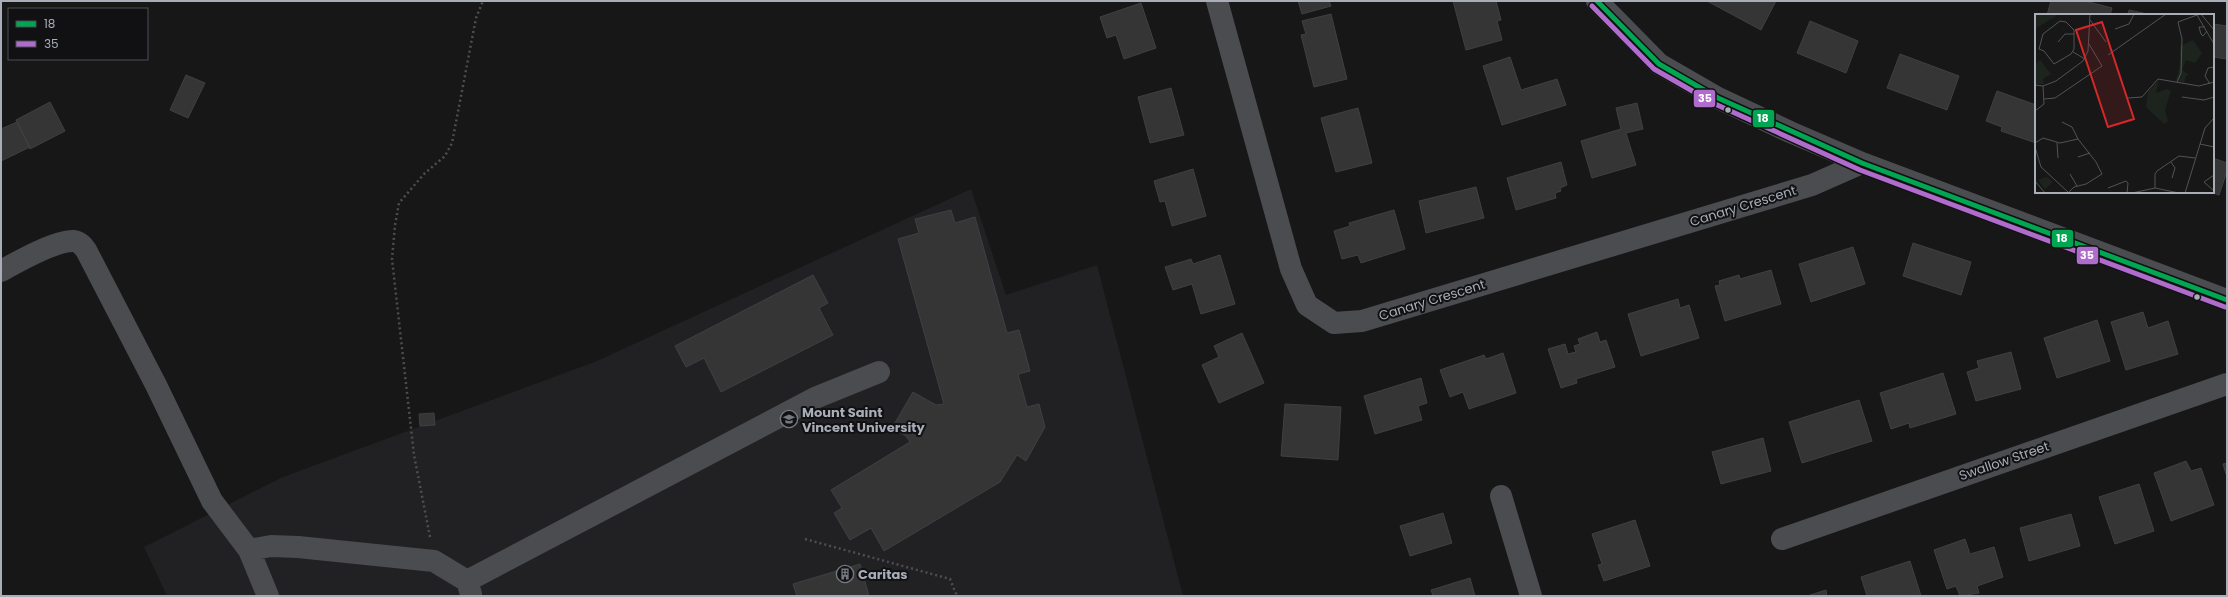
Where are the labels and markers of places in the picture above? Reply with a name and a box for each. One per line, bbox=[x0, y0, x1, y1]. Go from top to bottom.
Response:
unlabelled marker bbox=[1723, 105, 1733, 115]
unlabelled marker bbox=[2192, 292, 2202, 302]
place label: Mount Saint Vincent University bbox=[802, 403, 926, 437]
school or university icon: Mount Saint Vincent University bbox=[779, 409, 799, 429]
building icon: Caritas bbox=[835, 564, 855, 584]
place label: Caritas bbox=[858, 565, 908, 584]

